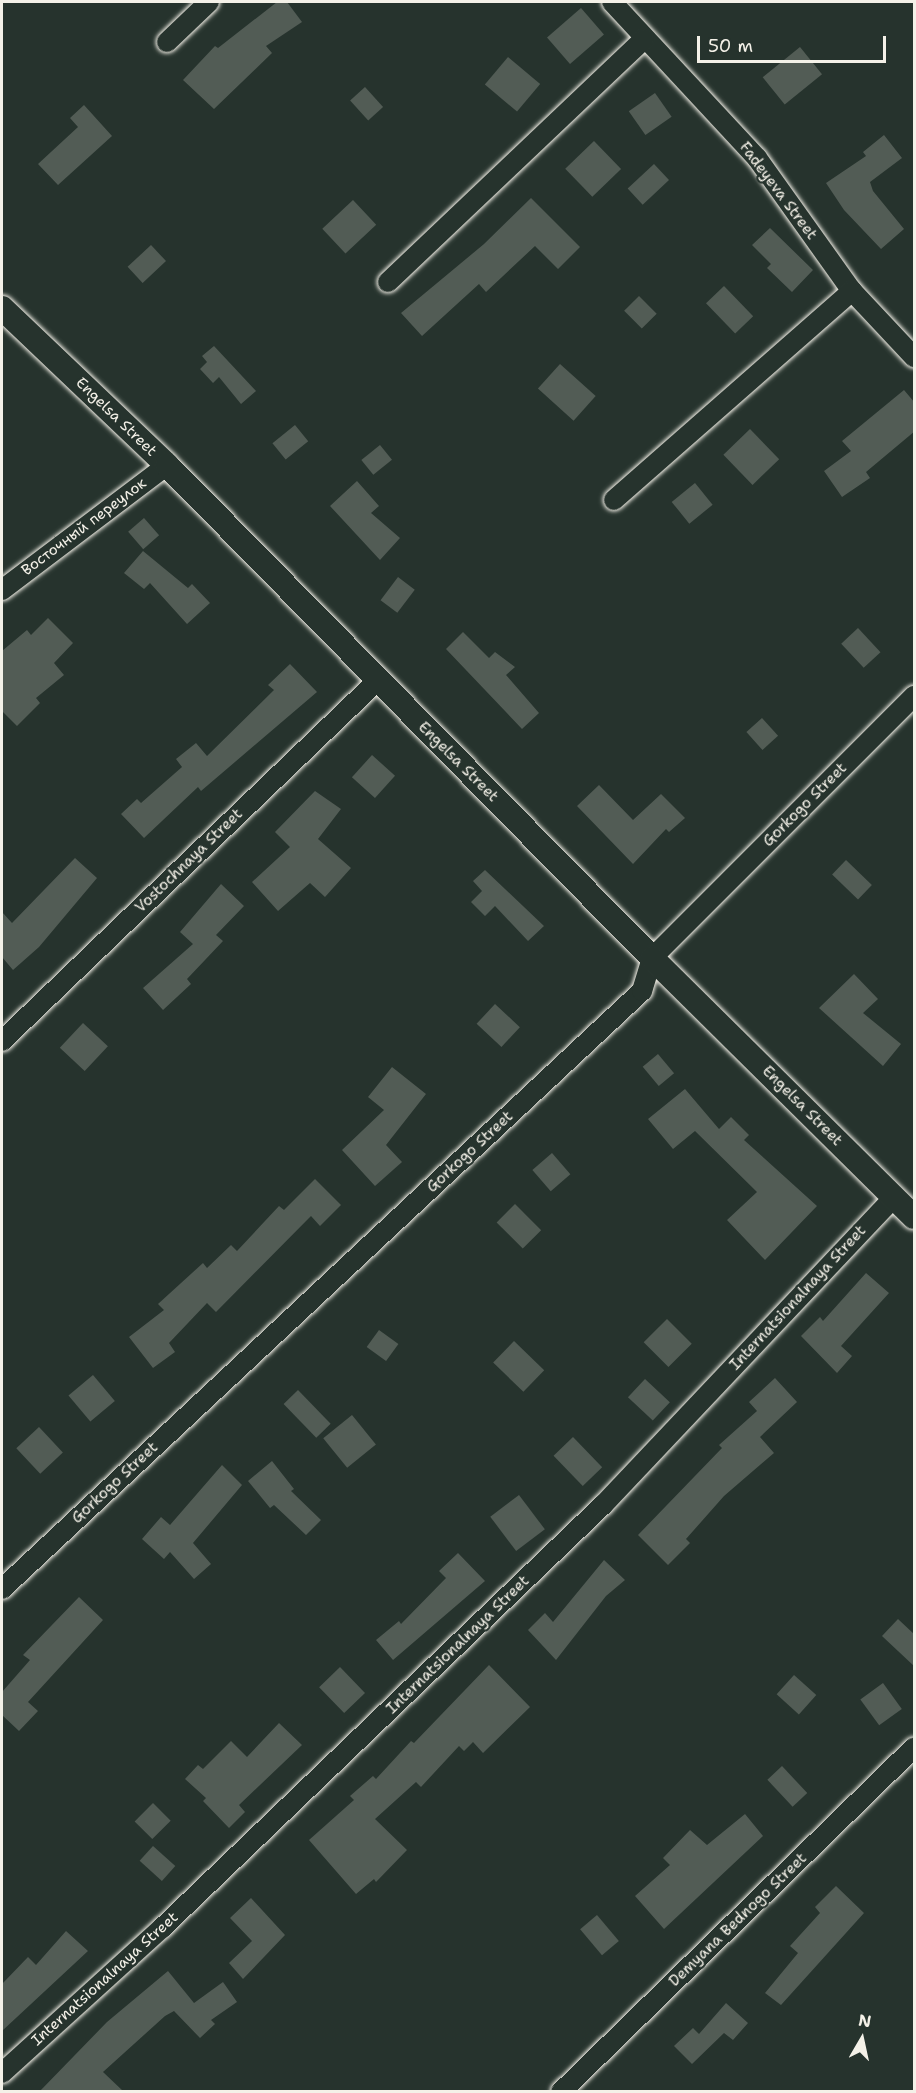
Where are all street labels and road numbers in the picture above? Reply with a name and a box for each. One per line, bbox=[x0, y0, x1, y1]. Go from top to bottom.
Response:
street label: Fadeyeva Street bbox=[735, 139, 821, 243]
street label: Engelsa Street bbox=[72, 374, 160, 460]
street label: Восточный переулок bbox=[18, 474, 150, 580]
street label: Engelsa Street bbox=[414, 718, 502, 806]
street label: Gorkogo Street bbox=[759, 759, 851, 851]
street label: Vostochnaya Street bbox=[132, 805, 246, 917]
street label: Engelsa Street bbox=[758, 1062, 846, 1150]
street label: Gorkogo Street bbox=[423, 1108, 517, 1196]
street label: Internatsionalnaya Street bbox=[726, 1222, 870, 1374]
street label: Gorkogo Street bbox=[68, 1439, 162, 1527]
street label: Internatsionalnaya Street bbox=[383, 1572, 533, 1718]
street label: Demyana Bednogo Street bbox=[665, 1849, 811, 1991]
street label: Internatsionalnaya Street bbox=[28, 1908, 182, 2050]

